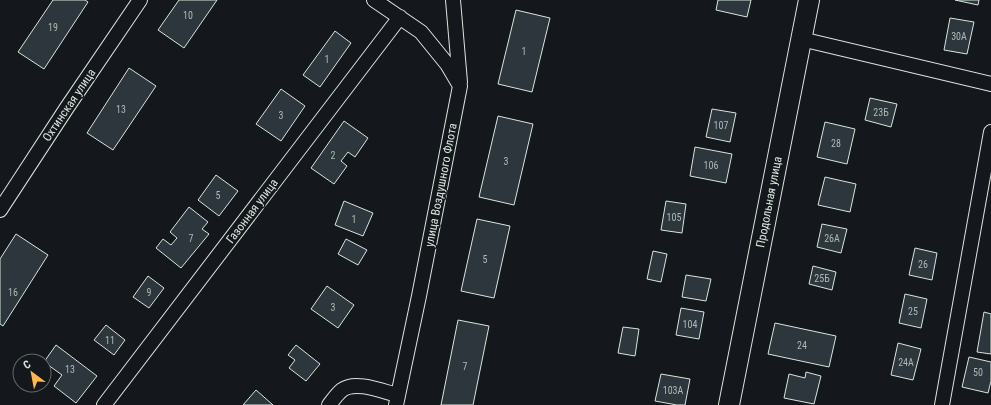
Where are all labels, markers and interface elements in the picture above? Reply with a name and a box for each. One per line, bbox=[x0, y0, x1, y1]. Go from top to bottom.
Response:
house number: 10 bbox=[183, 10, 193, 21]
house number: 19 bbox=[48, 22, 58, 33]
house number: 30А bbox=[951, 31, 967, 42]
house number: 1 bbox=[522, 46, 526, 57]
house number: 1 bbox=[325, 54, 329, 65]
street label: Охтинская улица bbox=[40, 66, 99, 144]
house number: 13 bbox=[116, 104, 126, 115]
house number: 23Б bbox=[873, 107, 889, 118]
house number: 3 bbox=[279, 110, 284, 121]
house number: 107 bbox=[714, 120, 728, 131]
street label: улица Воздушного Флота bbox=[422, 122, 460, 248]
house number: 28 bbox=[831, 138, 841, 149]
house number: 2 bbox=[331, 150, 336, 161]
street label: Продольная улица bbox=[753, 155, 785, 249]
house number: 3 bbox=[504, 156, 509, 167]
house number: 106 bbox=[704, 160, 718, 171]
street label: Газонная улица bbox=[223, 176, 281, 246]
house number: 5 bbox=[216, 190, 221, 201]
house number: 105 bbox=[667, 212, 681, 223]
house number: 1 bbox=[352, 214, 356, 225]
house number: 7 bbox=[189, 233, 194, 244]
house number: 26А bbox=[824, 233, 840, 244]
house number: 5 bbox=[483, 254, 488, 265]
house number: 26 bbox=[918, 259, 928, 270]
house number: 25Б bbox=[814, 273, 830, 284]
house number: 16 bbox=[8, 287, 18, 298]
house number: 9 bbox=[147, 287, 152, 298]
house number: 3 bbox=[331, 302, 336, 313]
house number: 25 bbox=[908, 306, 918, 317]
house number: 104 bbox=[683, 319, 697, 330]
house number: 11 bbox=[105, 335, 115, 346]
house number: 24 bbox=[797, 340, 807, 351]
north arrow bbox=[12, 353, 52, 393]
house number: 24А bbox=[898, 357, 914, 368]
text: С bbox=[21, 358, 33, 372]
house number: 7 bbox=[463, 361, 468, 372]
house number: 13 bbox=[65, 364, 75, 375]
house number: 50 bbox=[973, 367, 983, 378]
house number: 103А bbox=[663, 385, 684, 396]

